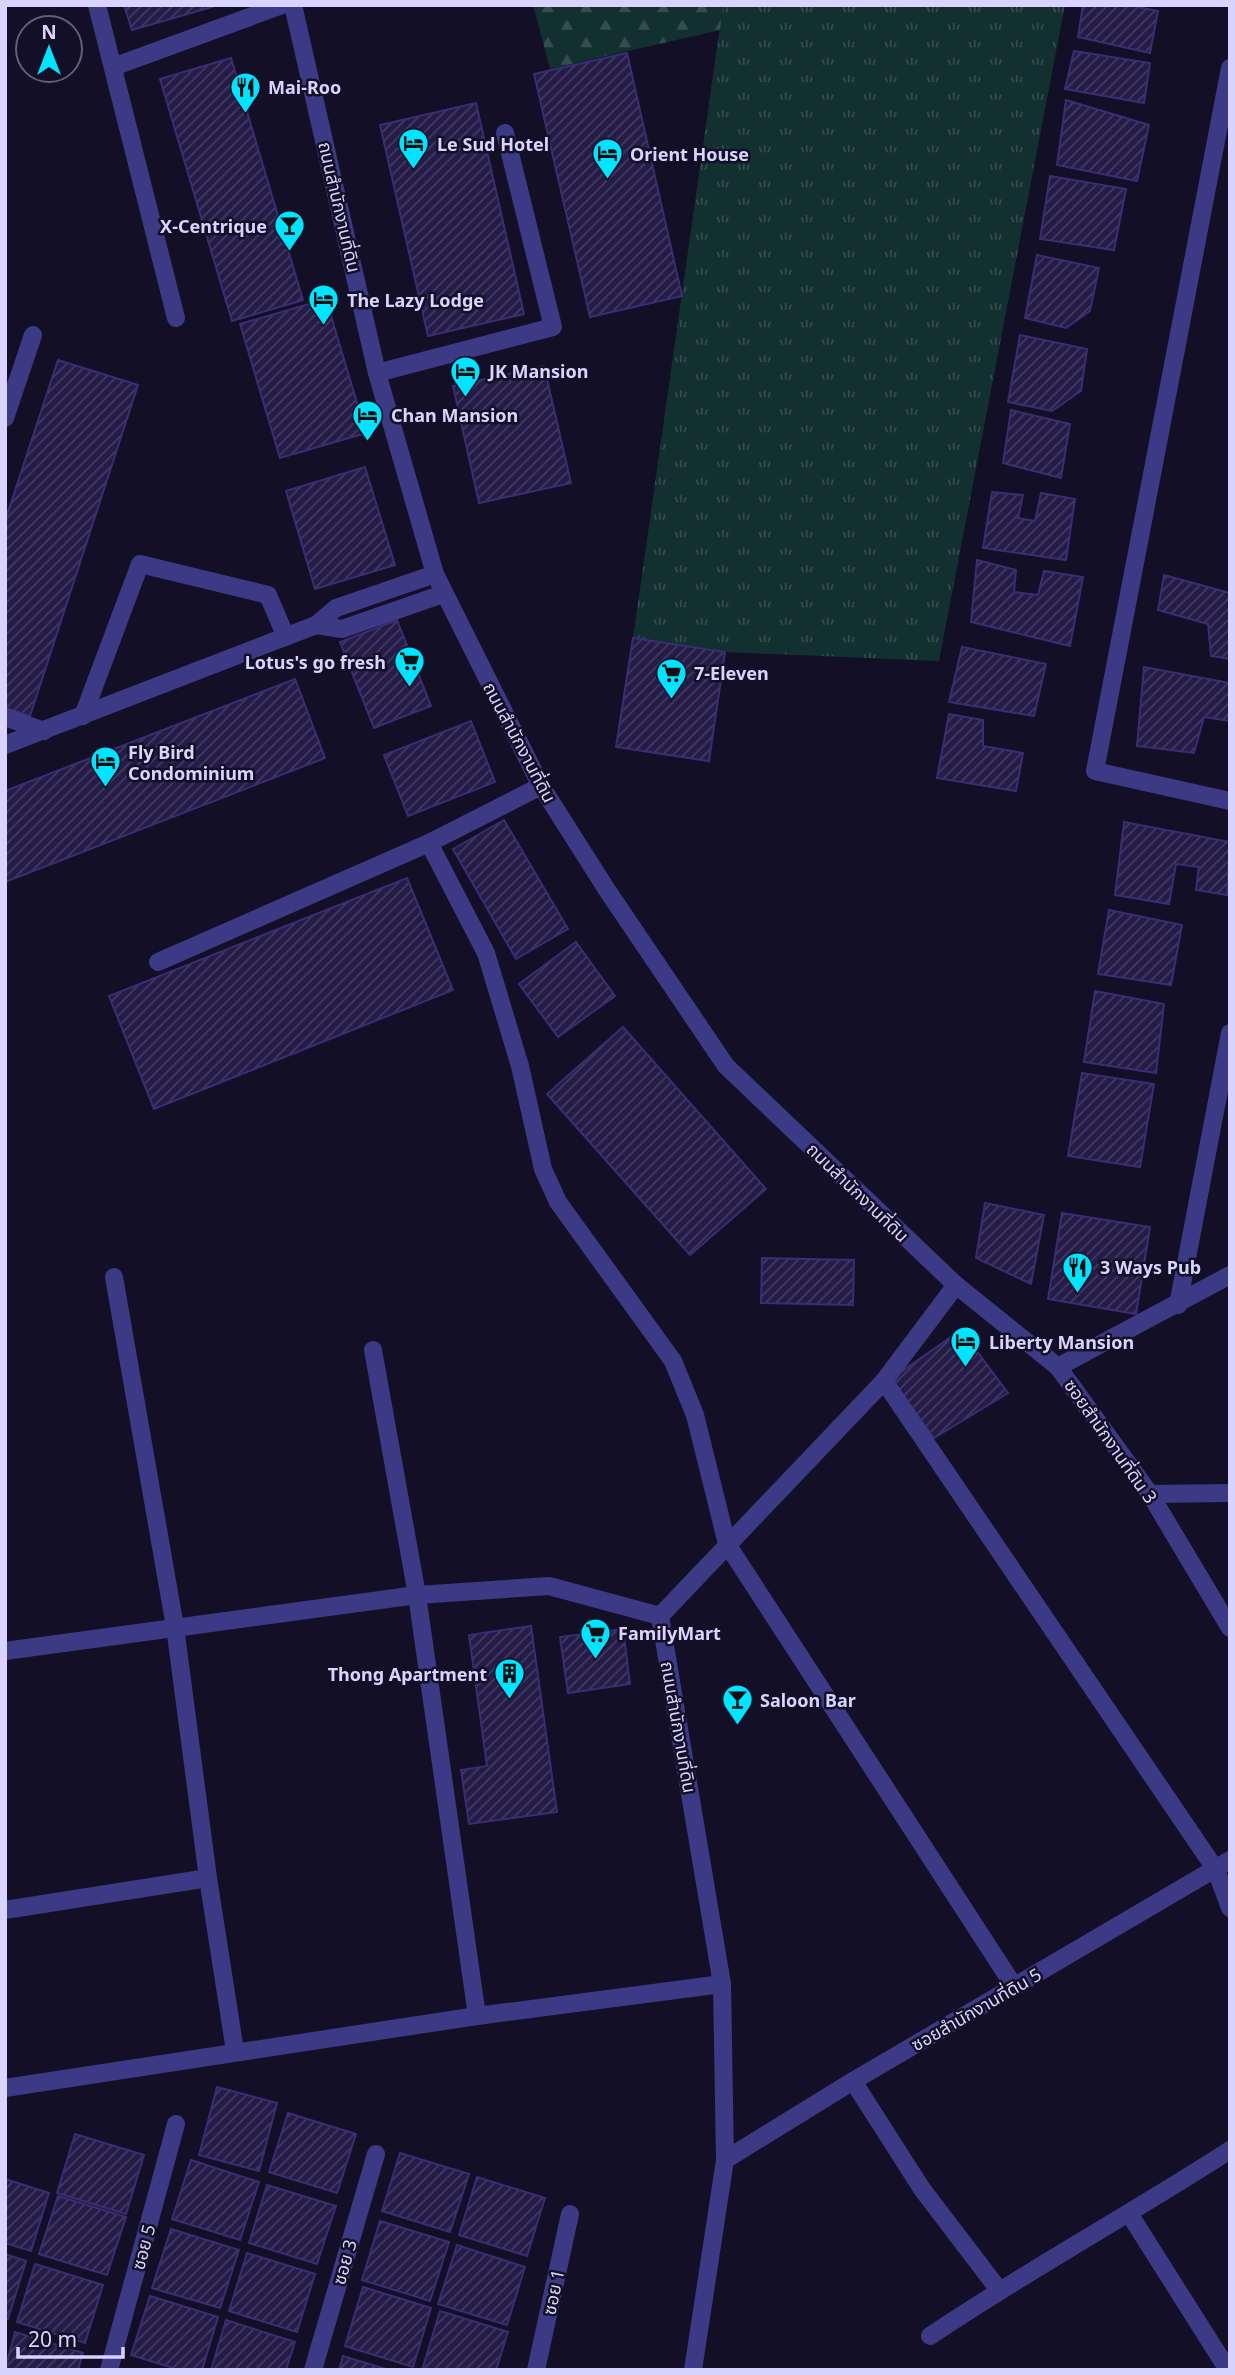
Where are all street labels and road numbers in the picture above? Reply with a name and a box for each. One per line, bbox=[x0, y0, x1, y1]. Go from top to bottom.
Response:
street label: ถนนสำนักงานที่ดิน bbox=[313, 139, 367, 275]
street label: ถนนสำนักงานที่ดิน bbox=[478, 677, 562, 807]
street label: ถนนสำนักงานที่ดิน bbox=[802, 1137, 914, 1247]
street label: ซอยสำนักงานที่ดิน 3 bbox=[1059, 1374, 1163, 1508]
street label: ถนนสำนักงานที่ดิน bbox=[656, 1659, 702, 1795]
street label: ซอยสำนักงานที่ดิน 5 bbox=[907, 1962, 1045, 2056]
street label: ซอย 5 bbox=[125, 2222, 161, 2272]
street label: ซอย 3 bbox=[326, 2237, 362, 2287]
street label: ซอย 1 bbox=[536, 2267, 570, 2317]

